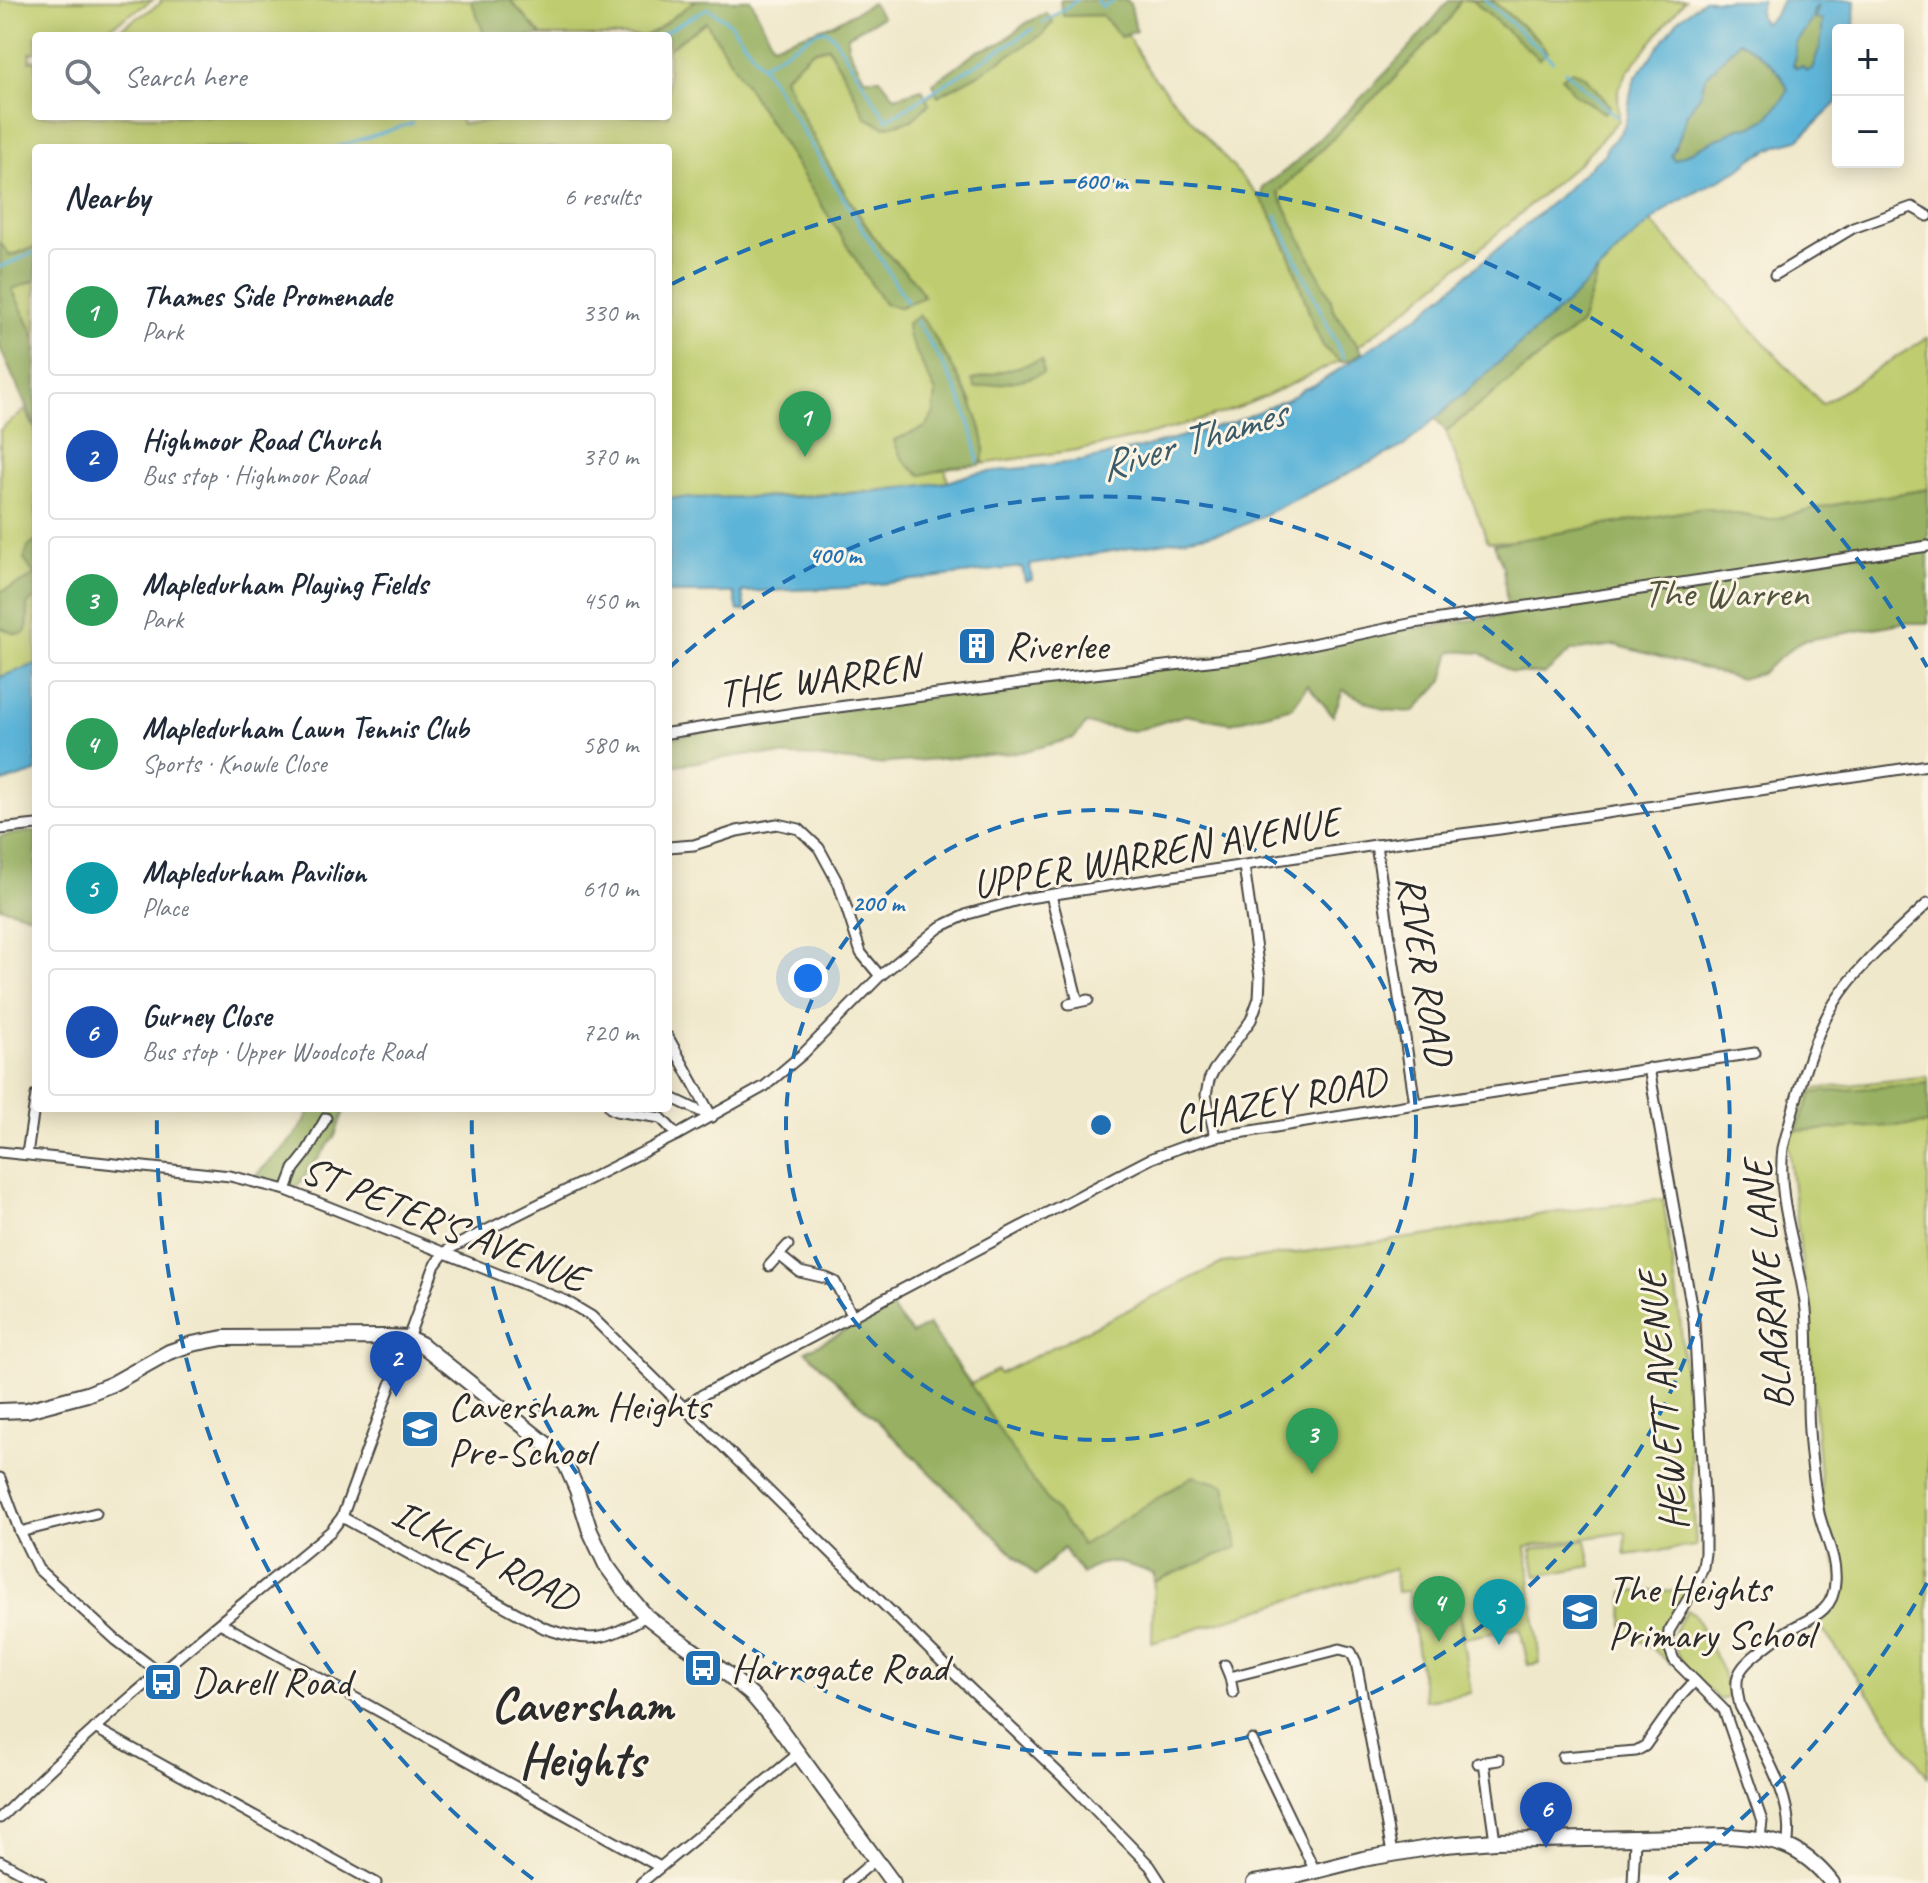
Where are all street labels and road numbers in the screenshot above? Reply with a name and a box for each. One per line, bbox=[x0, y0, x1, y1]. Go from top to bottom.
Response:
street label: THE WARREN bbox=[715, 640, 928, 719]
street label: UPPER WARREN AVENUE bbox=[969, 795, 1348, 910]
street label: RIVER ROAD bbox=[1385, 872, 1465, 1071]
street label: CHAZEY ROAD bbox=[1170, 1054, 1394, 1145]
street label: ST PETER'S AVENUE bbox=[294, 1144, 598, 1306]
street label: BLAGRAVE LANE bbox=[1732, 1153, 1804, 1412]
street label: HEWETT AVENUE bbox=[1626, 1264, 1699, 1533]
street label: ILKLEY ROAD bbox=[384, 1488, 590, 1626]

